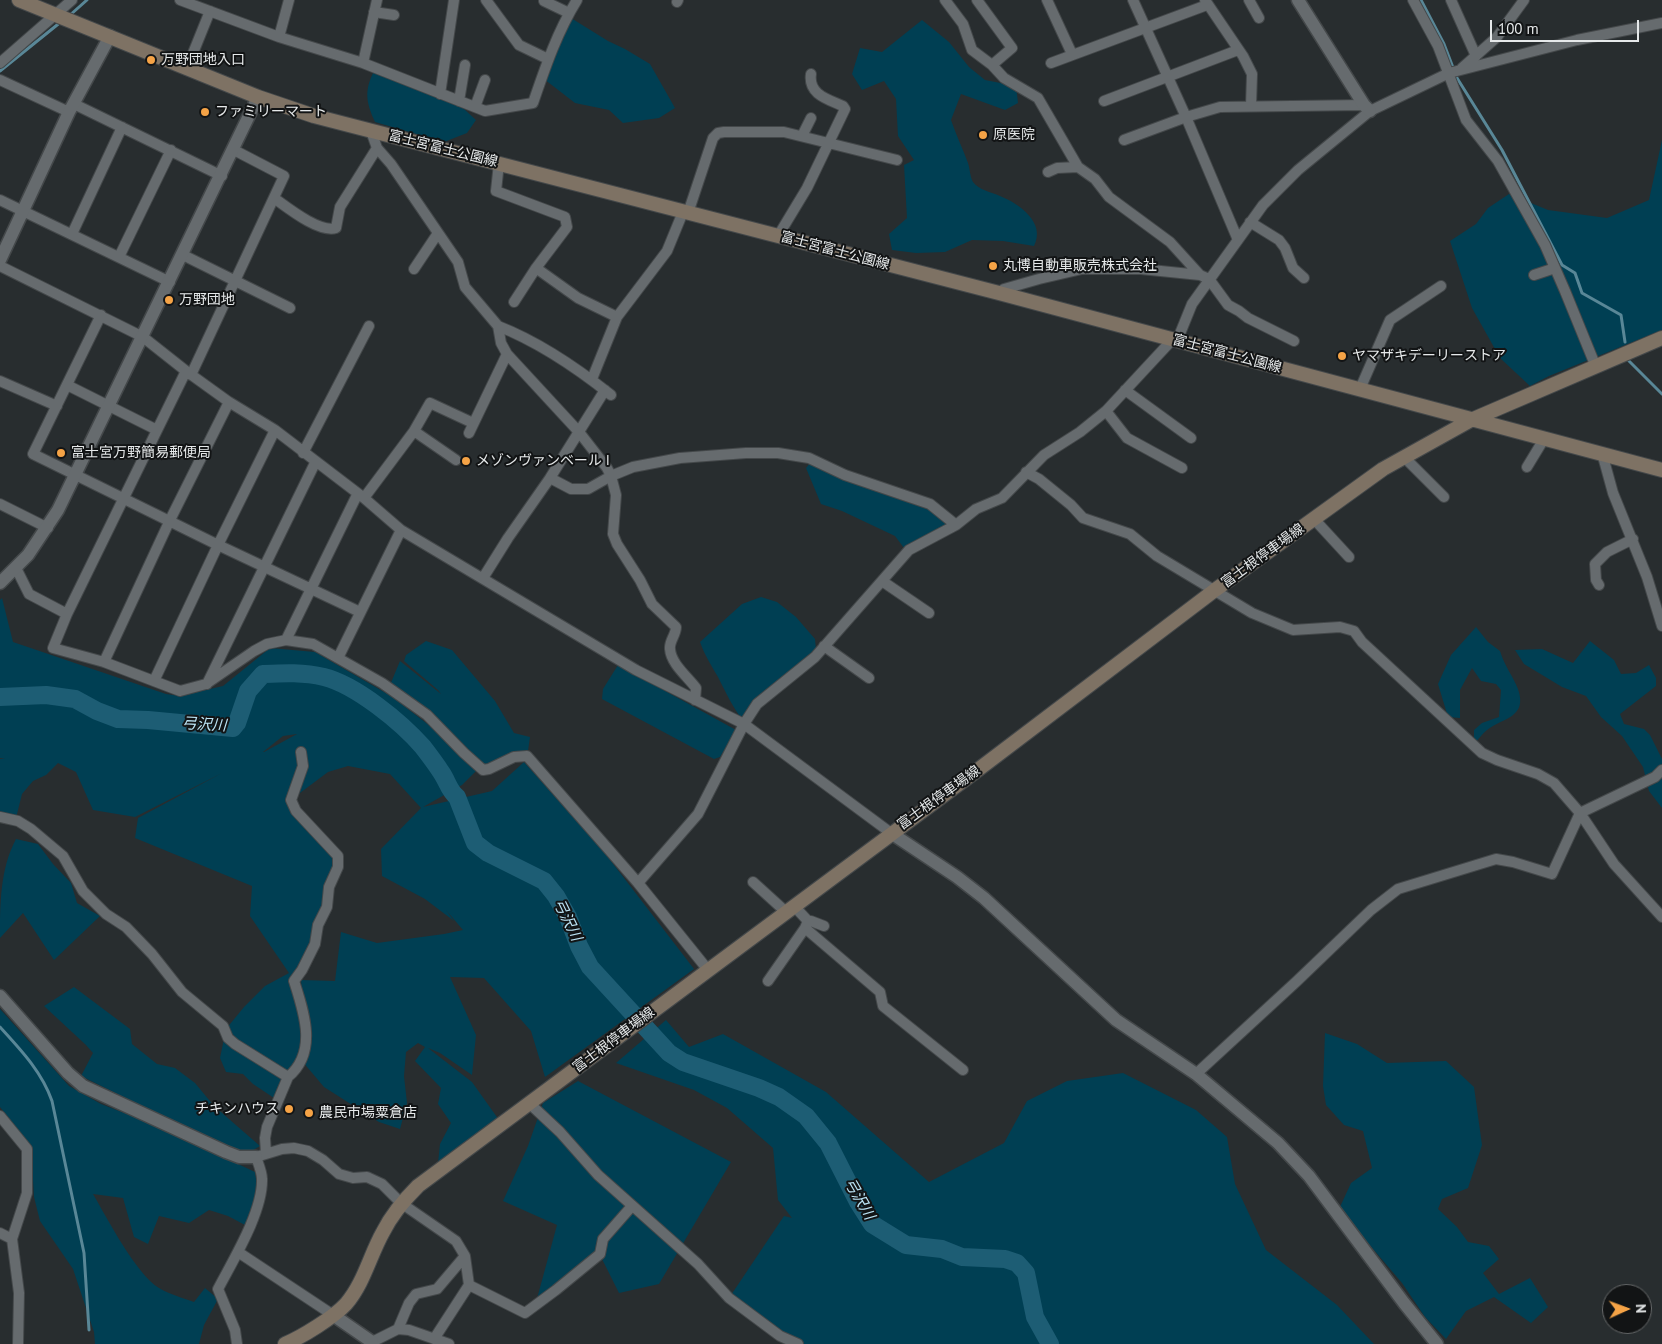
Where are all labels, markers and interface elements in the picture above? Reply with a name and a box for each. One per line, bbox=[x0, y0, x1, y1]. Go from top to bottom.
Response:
scale bar bbox=[1492, 10, 1641, 42]
text: 100 m bbox=[1498, 19, 1539, 38]
place label: 万野団地入口 bbox=[161, 52, 245, 68]
marker: 万野団地入口 bbox=[145, 54, 157, 66]
place label: ファミリーマート bbox=[215, 104, 327, 120]
marker: ファミリーマート bbox=[199, 106, 211, 118]
street label: 富士宮富士公園線 bbox=[387, 127, 499, 171]
place label: 原医院 bbox=[993, 127, 1035, 143]
marker: 原医院 bbox=[977, 129, 989, 141]
street label: 富士宮富士公園線 bbox=[779, 228, 891, 274]
place label: 丸博自動車販売株式会社 bbox=[1003, 258, 1157, 274]
marker: 丸博自動車販売株式会社 bbox=[987, 260, 999, 272]
place label: 万野団地 bbox=[179, 292, 235, 308]
marker: 万野団地 bbox=[163, 294, 175, 306]
street label: 富士宮富士公園線 bbox=[1171, 331, 1283, 377]
place label: ヤマザキデーリーストア bbox=[1352, 348, 1506, 364]
marker: ヤマザキデーリーストア bbox=[1336, 350, 1348, 362]
place label: 富士宮万野簡易郵便局 bbox=[71, 445, 211, 461]
marker: 富士宮万野簡易郵便局 bbox=[55, 447, 67, 459]
place label: メゾンヴァンベール I bbox=[476, 453, 610, 469]
marker: メゾンヴァンベール I bbox=[460, 455, 472, 467]
street label: 富士根停車場線 bbox=[1218, 520, 1308, 592]
water label: 弓沢川 bbox=[181, 715, 227, 735]
street label: 富士根停車場線 bbox=[894, 762, 984, 834]
water label: 弓沢川 bbox=[549, 896, 585, 944]
street label: 富士根停車場線 bbox=[570, 1004, 658, 1076]
place label: チキンハウス bbox=[195, 1101, 279, 1117]
marker: チキンハウス bbox=[283, 1103, 295, 1115]
place label: 農民市場粟倉店 bbox=[319, 1105, 417, 1121]
marker: 農民市場粟倉店 bbox=[303, 1107, 315, 1119]
water label: 弓沢川 bbox=[840, 1175, 878, 1223]
north arrow bbox=[1602, 1284, 1652, 1334]
text: N bbox=[1632, 1304, 1650, 1313]

